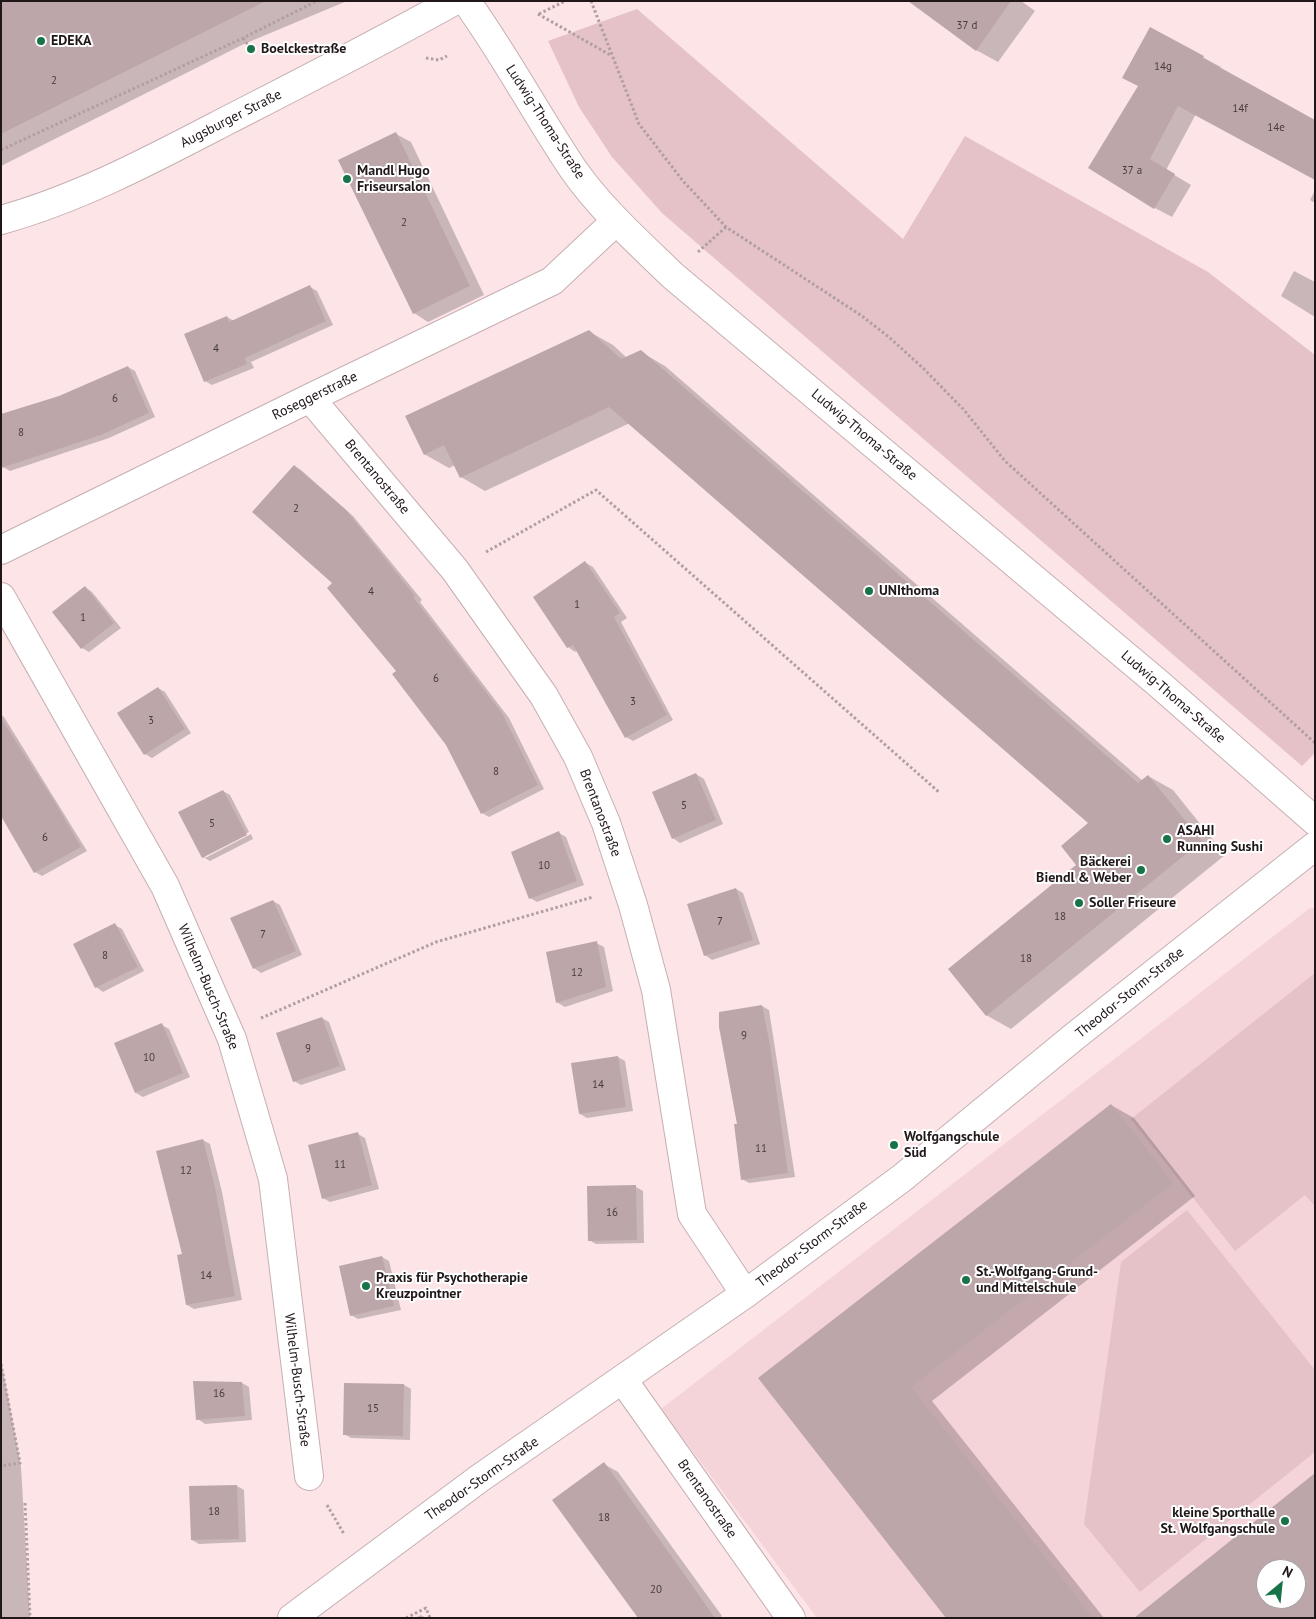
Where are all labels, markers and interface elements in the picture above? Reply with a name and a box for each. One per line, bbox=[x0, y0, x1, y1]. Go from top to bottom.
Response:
house number: 37 d bbox=[957, 19, 977, 33]
place label: EDEKA bbox=[51, 33, 91, 49]
marker: EDEKA bbox=[35, 35, 47, 47]
place label: Boelckestraße bbox=[261, 41, 346, 57]
marker: Boelckestraße bbox=[245, 43, 257, 55]
house number: 14g bbox=[1154, 60, 1172, 74]
street label: Ludwig-Thoma-Straße bbox=[502, 62, 588, 182]
house number: 2 bbox=[51, 74, 57, 88]
street label: Augsburger Straße bbox=[178, 86, 284, 152]
house number: 14f bbox=[1232, 102, 1248, 116]
house number: 14e bbox=[1267, 121, 1285, 135]
place label: Mandl Hugo Friseursalon bbox=[357, 163, 430, 196]
house number: 37 a bbox=[1122, 164, 1142, 178]
marker: Mandl Hugo Friseursalon bbox=[341, 173, 353, 185]
house number: 2 bbox=[401, 216, 407, 230]
house number: 4 bbox=[213, 342, 219, 356]
street label: Roseggerstraße bbox=[270, 368, 360, 424]
street label: Ludwig-Thoma-Straße bbox=[808, 386, 920, 484]
house number: 6 bbox=[112, 392, 118, 406]
house number: 8 bbox=[18, 426, 24, 440]
street label: Brentanostraße bbox=[341, 436, 413, 518]
house number: 2 bbox=[293, 502, 299, 516]
place label: UNIthoma bbox=[879, 583, 939, 599]
house number: 4 bbox=[368, 585, 374, 599]
marker: UNIthoma bbox=[863, 585, 875, 597]
house number: 1 bbox=[574, 598, 580, 612]
house number: 1 bbox=[80, 611, 86, 625]
street label: Ludwig-Thoma-Straße bbox=[1117, 647, 1229, 747]
house number: 6 bbox=[433, 672, 439, 686]
house number: 3 bbox=[630, 695, 636, 709]
house number: 3 bbox=[148, 714, 154, 728]
house number: 8 bbox=[493, 765, 499, 779]
street label: Brentanostraße bbox=[576, 767, 624, 859]
house number: 5 bbox=[681, 799, 687, 813]
house number: 5 bbox=[209, 817, 215, 831]
place label: ASAHI Running Sushi bbox=[1177, 823, 1263, 856]
house number: 6 bbox=[42, 831, 48, 845]
marker: ASAHI Running Sushi bbox=[1161, 833, 1173, 845]
place label: Bäckerei Biendl & Weber bbox=[1036, 854, 1131, 886]
house number: 10 bbox=[538, 859, 550, 873]
marker: Bäckerei Biendl & Weber bbox=[1135, 864, 1147, 876]
place label: Soller Friseure bbox=[1089, 895, 1176, 911]
marker: Soller Friseure bbox=[1073, 897, 1085, 909]
house number: 18 bbox=[1054, 910, 1066, 924]
house number: 7 bbox=[717, 915, 723, 929]
street label: Wilhelm-Busch-Straße bbox=[174, 922, 242, 1052]
house number: 7 bbox=[260, 928, 266, 942]
street label: Theodor-Storm-Straße bbox=[1072, 944, 1188, 1042]
house number: 8 bbox=[102, 949, 108, 963]
house number: 18 bbox=[1020, 952, 1032, 966]
house number: 12 bbox=[571, 966, 583, 980]
house number: 9 bbox=[741, 1029, 747, 1043]
house number: 9 bbox=[305, 1042, 311, 1056]
house number: 10 bbox=[143, 1051, 155, 1065]
house number: 14 bbox=[592, 1078, 604, 1092]
place label: Wolfgangschule Süd bbox=[904, 1129, 999, 1162]
marker: Wolfgangschule Süd bbox=[888, 1139, 900, 1151]
house number: 11 bbox=[755, 1142, 767, 1156]
house number: 11 bbox=[334, 1158, 346, 1172]
house number: 12 bbox=[180, 1164, 192, 1178]
street label: Theodor-Storm-Straße bbox=[753, 1197, 871, 1291]
house number: 16 bbox=[606, 1206, 618, 1220]
place label: St.-Wolfgang-Grund- und Mittelschule bbox=[976, 1264, 1098, 1296]
house number: 14 bbox=[200, 1269, 212, 1283]
place label: Praxis für Psychotherapie Kreuzpointner bbox=[376, 1270, 528, 1302]
marker: St.-Wolfgang-Grund- und Mittelschule bbox=[960, 1274, 972, 1286]
marker: Praxis für Psychotherapie Kreuzpointner bbox=[360, 1280, 372, 1292]
street label: Wilhelm-Busch-Straße bbox=[280, 1312, 314, 1448]
house number: 16 bbox=[213, 1387, 225, 1401]
house number: 15 bbox=[367, 1402, 379, 1416]
street label: Theodor-Storm-Straße bbox=[422, 1433, 542, 1525]
street label: Brentanostraße bbox=[674, 1456, 740, 1542]
house number: 18 bbox=[208, 1505, 220, 1519]
place label: kleine Sporthalle St. Wolfgangschule bbox=[1160, 1505, 1275, 1538]
house number: 18 bbox=[598, 1511, 610, 1525]
marker: kleine Sporthalle St. Wolfgangschule bbox=[1279, 1515, 1291, 1527]
north arrow bbox=[1256, 1559, 1306, 1609]
text: N bbox=[1279, 1562, 1296, 1582]
house number: 20 bbox=[650, 1583, 662, 1597]

